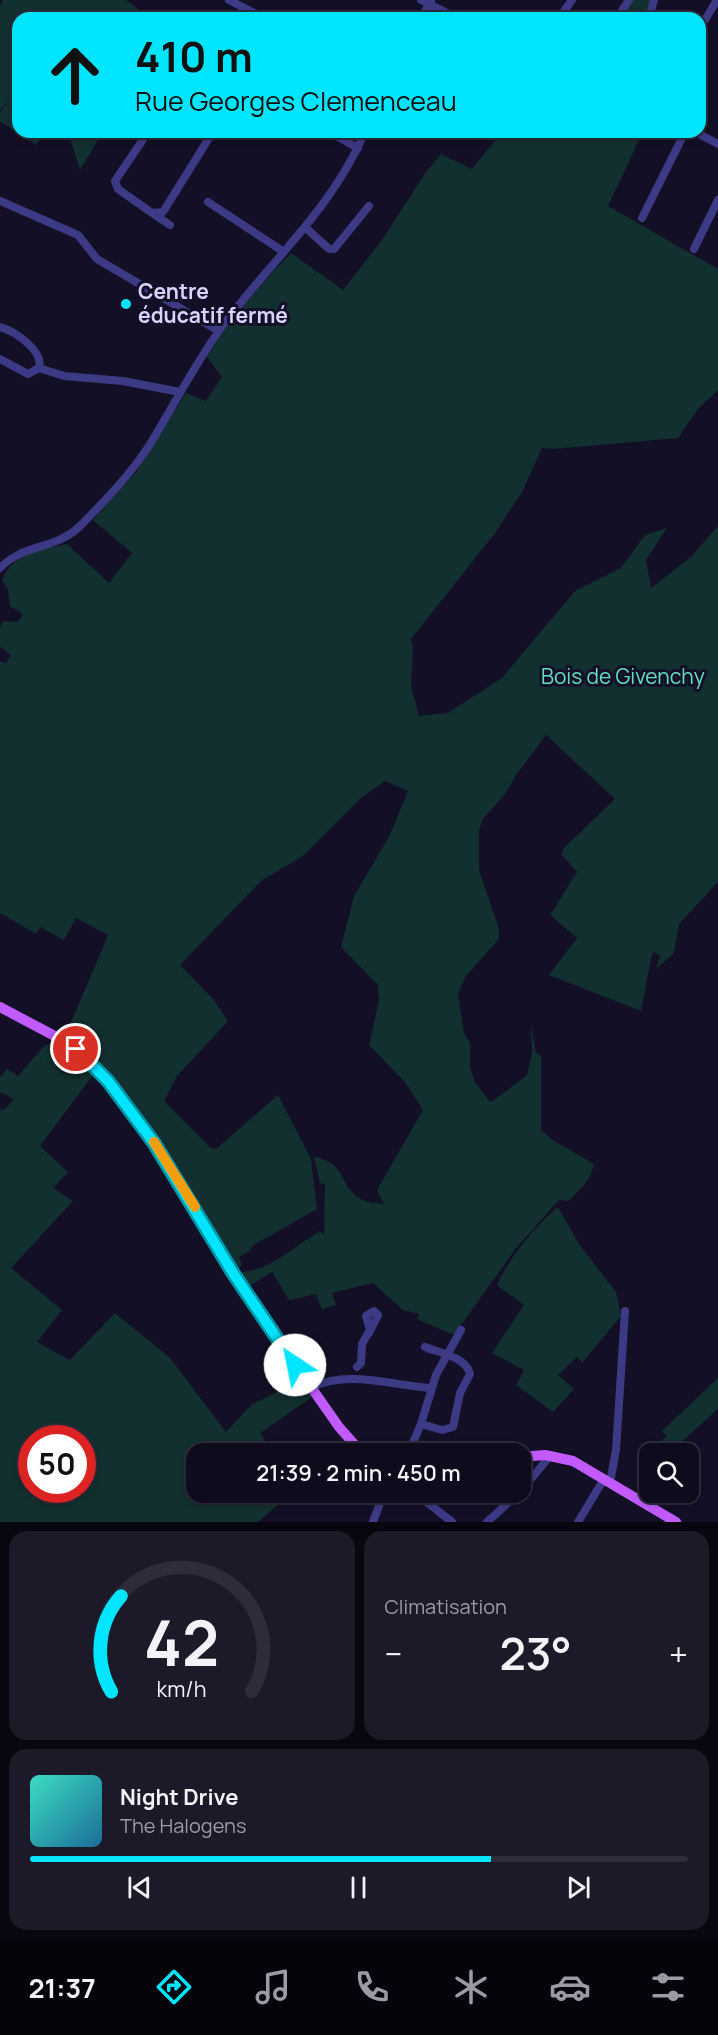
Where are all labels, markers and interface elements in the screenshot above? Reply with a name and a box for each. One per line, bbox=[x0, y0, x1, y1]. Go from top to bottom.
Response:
text: 410 m bbox=[135, 27, 253, 85]
icon: ahead bbox=[36, 36, 114, 114]
text: Rue Georges Clemenceau bbox=[135, 82, 457, 119]
place label: Centre éducatif fermé bbox=[138, 277, 288, 329]
marker: Centre éducatif fermé bbox=[119, 297, 133, 311]
park label: Bois de Givenchy bbox=[541, 662, 705, 690]
pin bbox=[50, 1023, 101, 1074]
icon: arrive bbox=[59, 1032, 92, 1065]
position arrow bbox=[263, 1333, 327, 1397]
speed limit sign: 50 bbox=[18, 1425, 96, 1503]
map controls bbox=[639, 1443, 699, 1503]
button: search bbox=[639, 1443, 699, 1503]
text: 21:39 · 2 min · 450 m bbox=[256, 1458, 461, 1488]
text: Climatisation bbox=[385, 1593, 507, 1620]
text: 42 bbox=[144, 1599, 219, 1685]
text: 23° bbox=[499, 1622, 572, 1684]
text: − bbox=[385, 1631, 402, 1676]
text: + bbox=[669, 1631, 688, 1676]
text: km/h bbox=[157, 1675, 207, 1704]
text: Night Drive bbox=[120, 1782, 239, 1812]
text: The Halogens bbox=[120, 1812, 246, 1839]
icon: previous bbox=[123, 1871, 156, 1904]
icon: pause bbox=[342, 1871, 375, 1904]
icon: next bbox=[562, 1871, 595, 1904]
icon: directions bbox=[153, 1966, 195, 2008]
icon: music bbox=[252, 1966, 294, 2008]
icon: phone bbox=[351, 1966, 393, 2008]
icon: climate bbox=[450, 1966, 492, 2008]
icon: car bbox=[549, 1966, 591, 2008]
icon: filters bbox=[647, 1966, 689, 2008]
text: 21:37 bbox=[28, 1969, 96, 2006]

